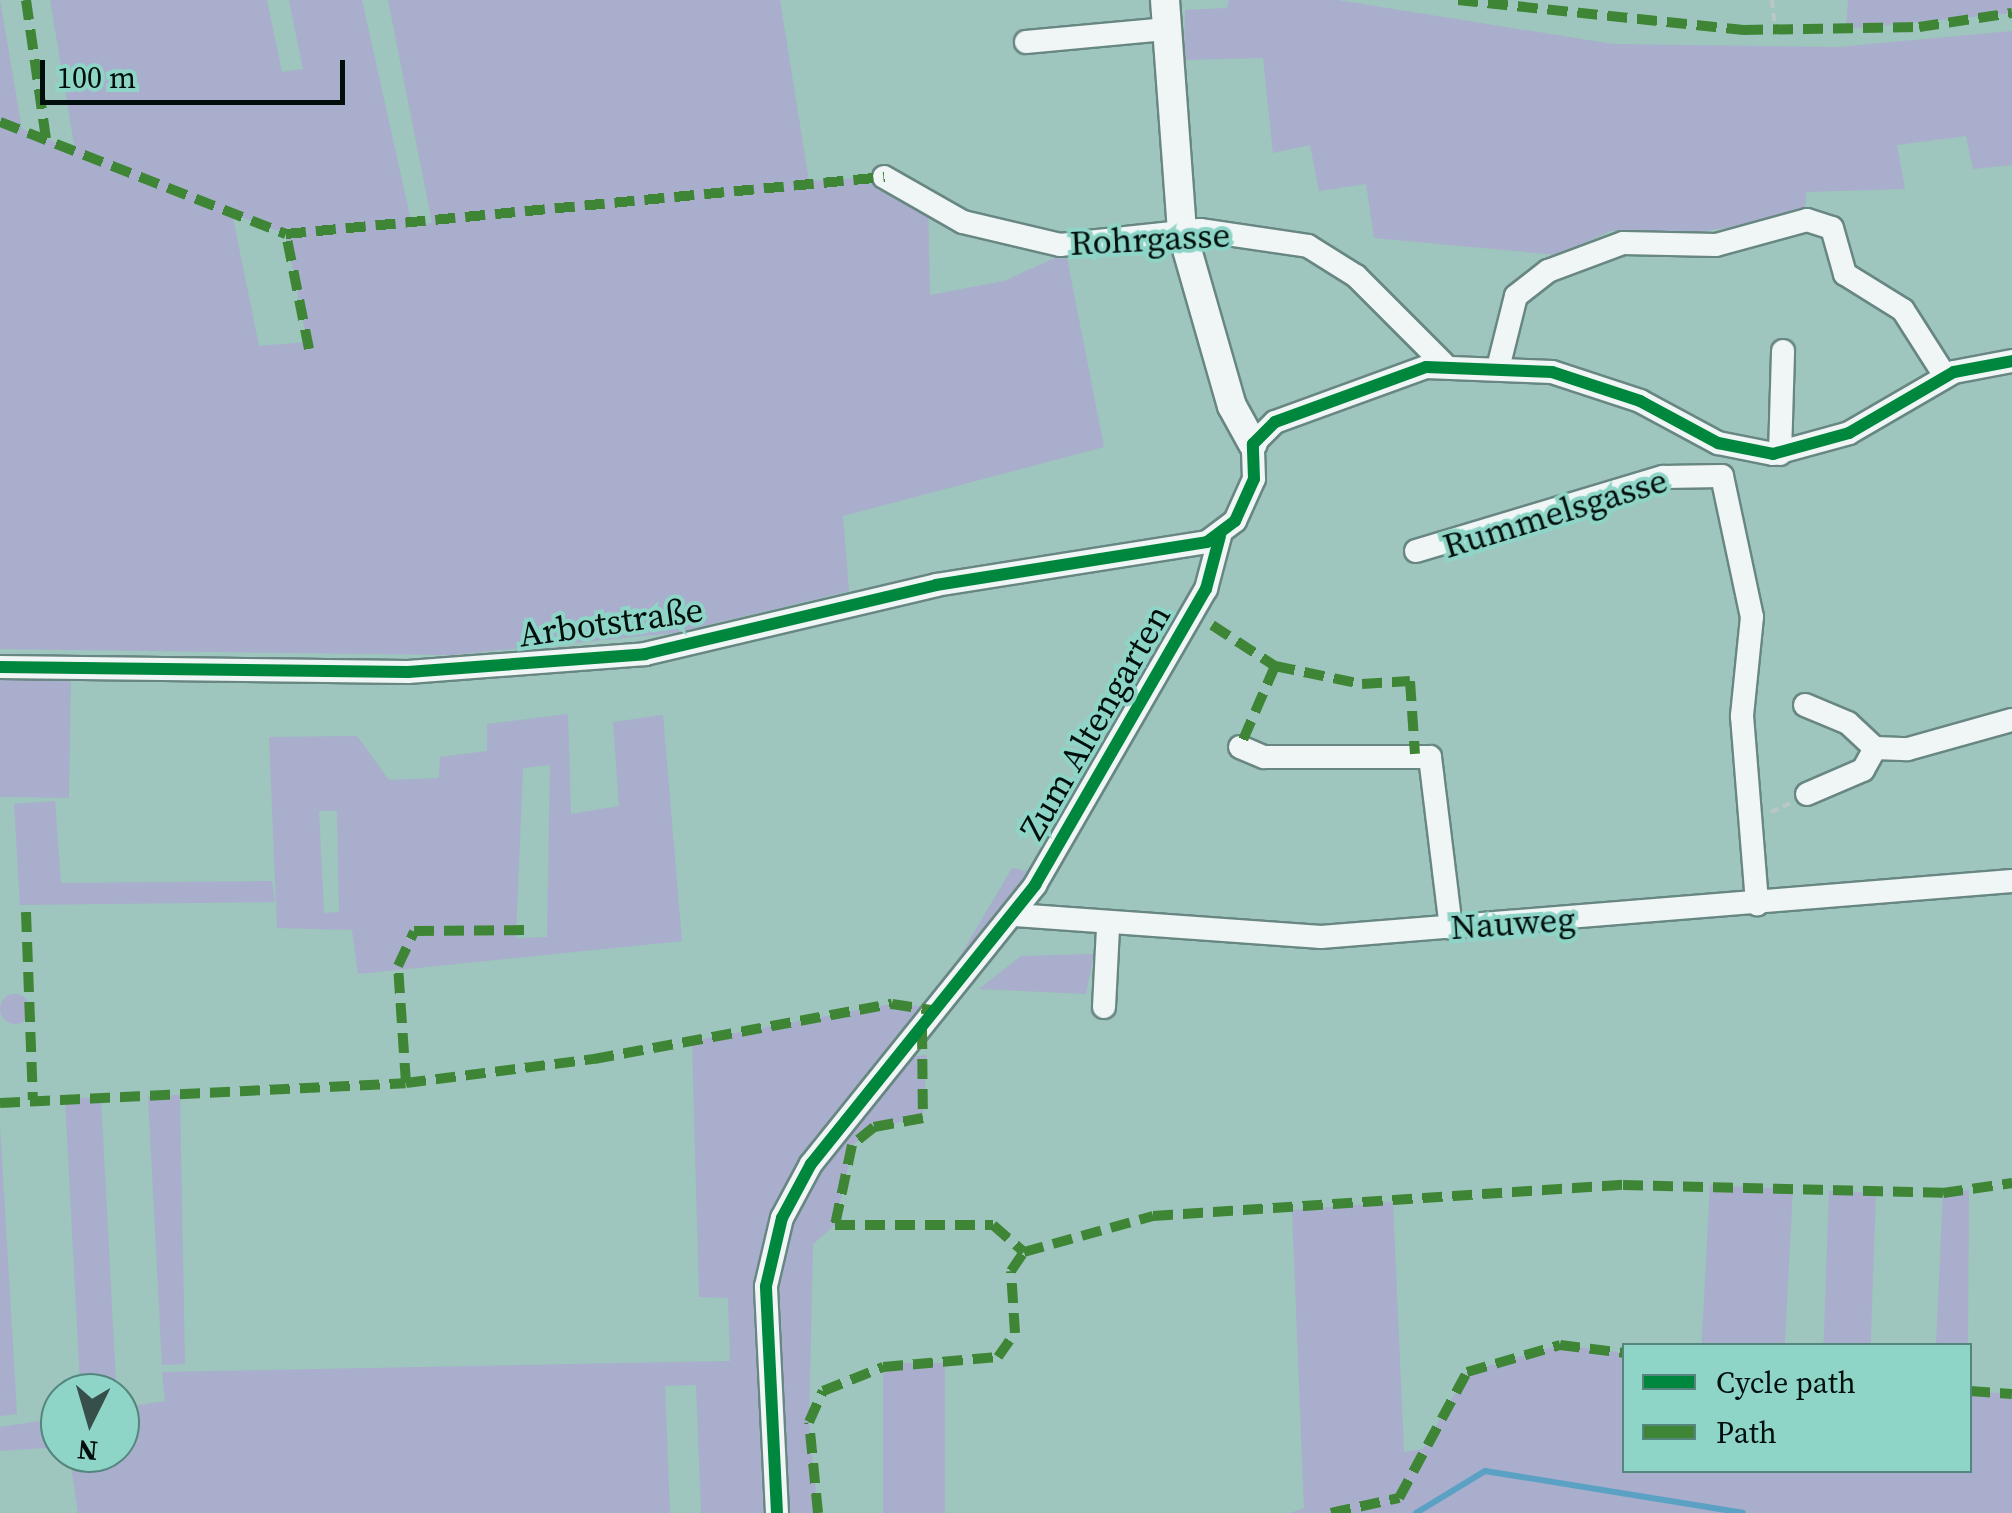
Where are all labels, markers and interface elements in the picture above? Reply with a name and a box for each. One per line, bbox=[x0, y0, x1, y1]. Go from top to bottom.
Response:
scale bar bbox=[45, 40, 350, 102]
text: 100 m bbox=[57, 57, 136, 98]
street label: Rohrgasse bbox=[1069, 214, 1231, 264]
street label: Rummelsgasse bbox=[1438, 459, 1672, 567]
street label: Arbotstraße bbox=[516, 588, 706, 656]
street label: Zum Altengarten bbox=[1011, 597, 1179, 847]
street label: Nauweg bbox=[1449, 898, 1577, 948]
legend bbox=[1622, 1343, 1972, 1473]
text: Cycle path bbox=[1716, 1362, 1856, 1403]
north arrow bbox=[40, 1373, 140, 1473]
text: Path bbox=[1716, 1412, 1777, 1453]
text: N bbox=[76, 1431, 99, 1471]

